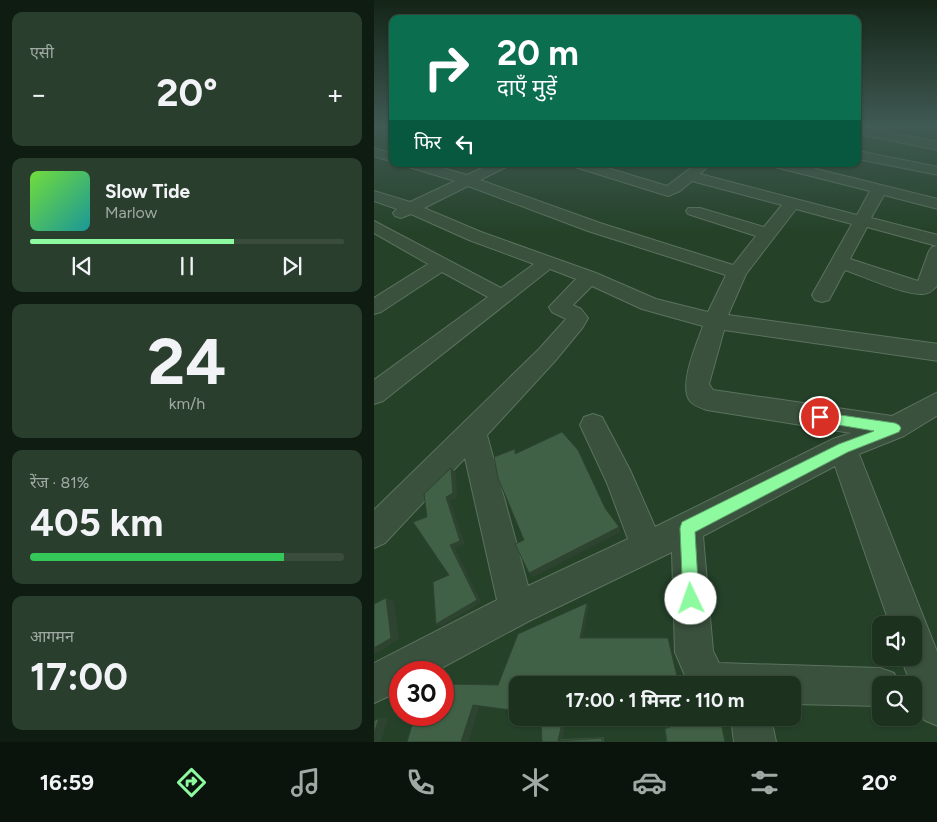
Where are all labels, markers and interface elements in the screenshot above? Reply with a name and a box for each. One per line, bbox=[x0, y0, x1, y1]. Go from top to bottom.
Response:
text: 20 m bbox=[497, 32, 579, 74]
icon: right bbox=[414, 35, 479, 100]
text: एसी bbox=[30, 43, 54, 62]
text: 20° bbox=[157, 70, 218, 116]
text: दाएँ मुड़ें bbox=[497, 74, 557, 101]
text: − bbox=[30, 77, 47, 111]
text: + bbox=[327, 77, 344, 111]
icon: left bbox=[451, 130, 479, 158]
text: फिर bbox=[414, 131, 441, 154]
text: Slow Tide bbox=[105, 180, 190, 203]
text: Marlow bbox=[105, 203, 157, 222]
icon: previous bbox=[68, 252, 96, 280]
icon: pause bbox=[173, 252, 201, 280]
icon: next bbox=[278, 252, 306, 280]
text: 24 bbox=[148, 322, 226, 400]
text: km/h bbox=[169, 394, 205, 413]
pin bbox=[799, 396, 841, 438]
icon: arrive bbox=[806, 403, 834, 431]
text: रेंज · 81% bbox=[30, 473, 89, 492]
text: 405 km bbox=[30, 500, 163, 546]
position arrow bbox=[664, 572, 716, 624]
map controls bbox=[872, 616, 922, 726]
button: sound bbox=[872, 616, 922, 666]
text: आगमन bbox=[30, 627, 74, 646]
text: 17:00 bbox=[30, 654, 128, 700]
speed limit sign: 30 bbox=[389, 661, 454, 726]
button: search bbox=[872, 676, 922, 726]
text: 17:00 · 1 मिनट · 110 m bbox=[566, 689, 744, 712]
icon: directions bbox=[174, 765, 209, 800]
icon: music bbox=[288, 765, 323, 800]
icon: phone bbox=[403, 765, 438, 800]
icon: climate bbox=[518, 765, 553, 800]
icon: car bbox=[632, 765, 667, 800]
icon: filters bbox=[747, 765, 782, 800]
text: 16:59 bbox=[40, 769, 94, 796]
text: 20° bbox=[862, 769, 897, 796]

